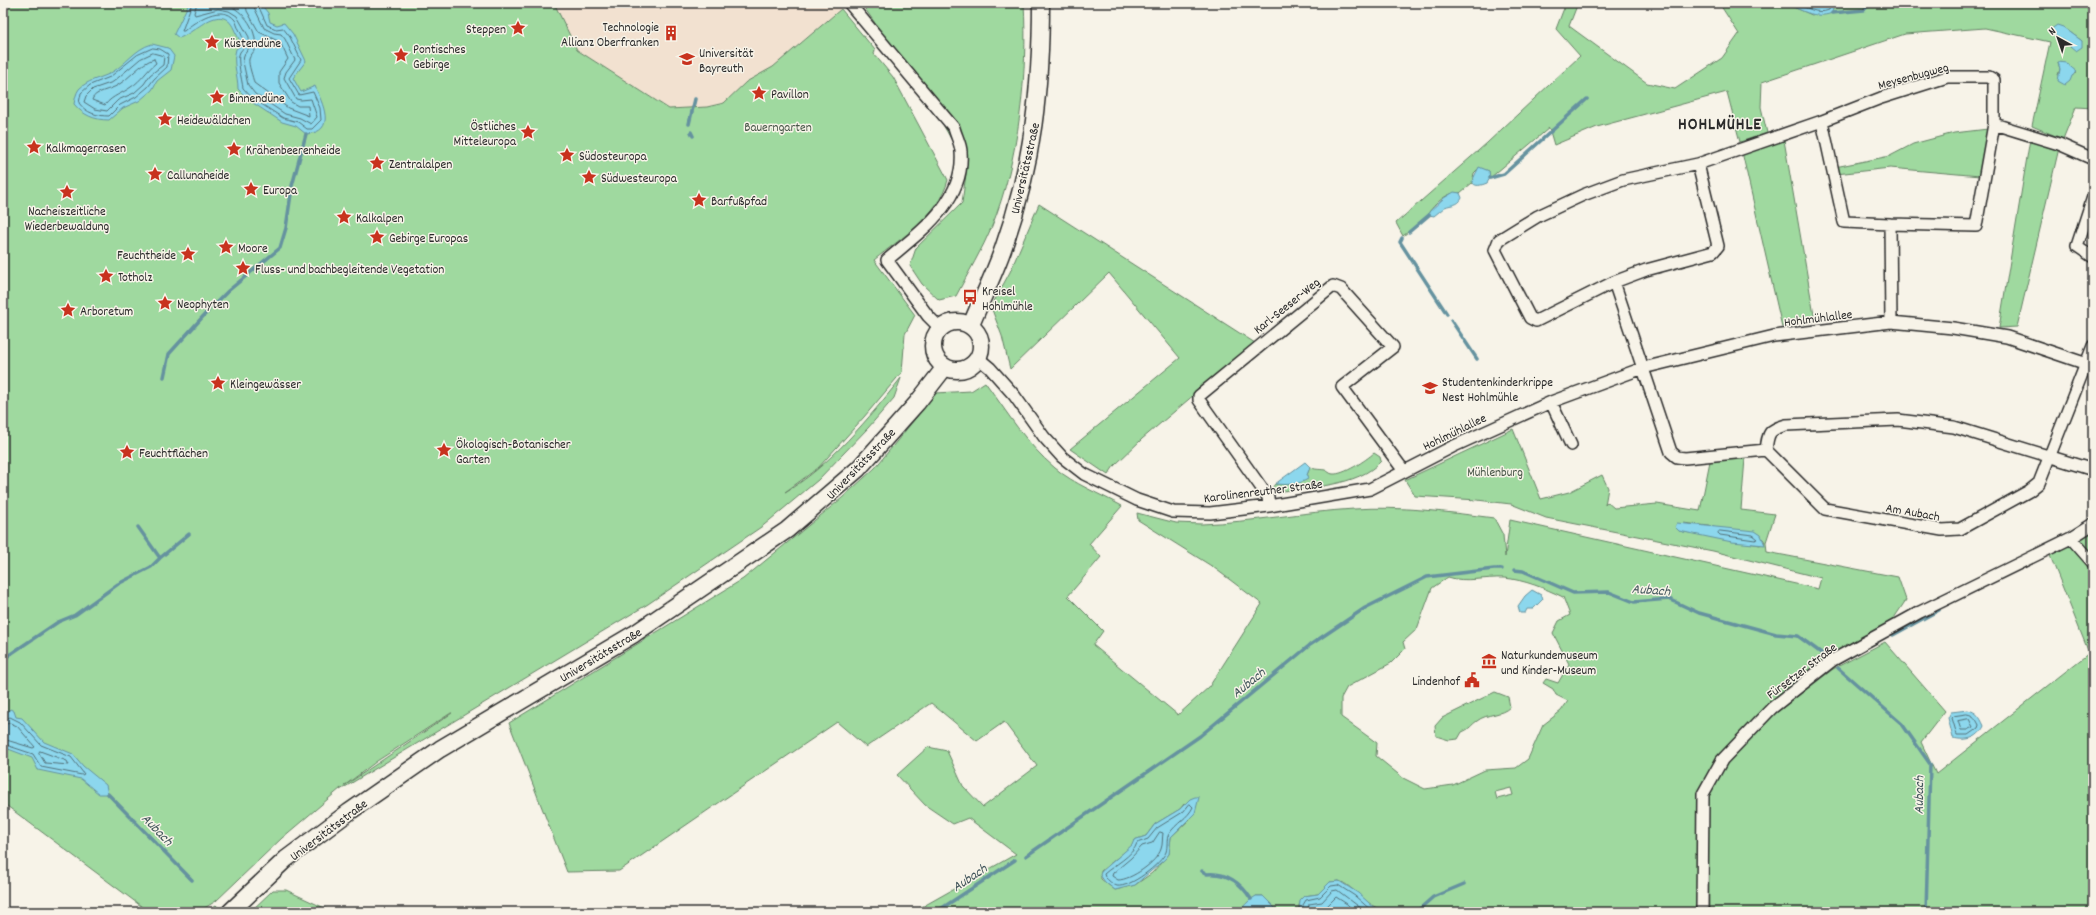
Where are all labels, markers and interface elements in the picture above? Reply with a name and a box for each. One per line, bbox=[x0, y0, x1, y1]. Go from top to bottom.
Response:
north arrow bbox=[2038, 18, 2078, 58]
place icon: Steppen bbox=[509, 19, 527, 37]
place label: Technologie Allianz Oberfranken bbox=[561, 19, 659, 53]
place label: Steppen bbox=[466, 21, 506, 40]
building icon: Technologie Allianz Oberfranken bbox=[662, 24, 680, 42]
text: N bbox=[2046, 24, 2061, 40]
place icon: Küstendüne bbox=[203, 33, 221, 51]
place label: Küstendüne bbox=[224, 35, 281, 54]
place label: Pontisches Gebirge bbox=[413, 41, 466, 75]
place label: Universität Bayreuth bbox=[699, 45, 754, 79]
place icon: Pontisches Gebirge bbox=[392, 46, 410, 64]
school or university icon: Universität Bayreuth bbox=[678, 50, 696, 68]
street label: Meysenbugweg bbox=[1876, 59, 1951, 96]
place icon: Pavillon bbox=[750, 84, 768, 102]
place label: Pavillon bbox=[771, 86, 809, 105]
place icon: Binnendüne bbox=[208, 88, 226, 106]
place label: Binnendüne bbox=[229, 90, 285, 109]
place icon: Heidewäldchen bbox=[156, 110, 174, 128]
place label: Heidewäldchen bbox=[177, 112, 251, 131]
district label: HOHLMÜHLE bbox=[1678, 114, 1762, 138]
place label: Östliches Mitteleuropa bbox=[454, 118, 517, 152]
park label: Bauerngarten bbox=[744, 119, 812, 138]
street label: Universitätsstraße bbox=[1007, 121, 1046, 216]
place icon: Östliches Mitteleuropa bbox=[519, 123, 537, 141]
place icon: Kalkmagerrasen bbox=[25, 138, 43, 156]
place label: Kalkmagerrasen bbox=[46, 140, 126, 159]
place icon: Krähenbeerenheide bbox=[225, 140, 243, 158]
place label: Krähenbeerenheide bbox=[246, 142, 341, 161]
place icon: Südosteuropa bbox=[558, 146, 576, 164]
place label: Südosteuropa bbox=[579, 148, 647, 167]
place icon: Zentralalpen bbox=[368, 154, 386, 172]
place label: Zentralalpen bbox=[389, 156, 452, 175]
place icon: Callunaheide bbox=[146, 165, 164, 183]
place label: Callunaheide bbox=[167, 167, 230, 186]
place icon: Südwesteuropa bbox=[580, 168, 598, 186]
place label: Südwesteuropa bbox=[601, 170, 678, 189]
place icon: Europa bbox=[242, 180, 260, 198]
place label: Europa bbox=[263, 182, 298, 201]
place icon: Nacheiszeitliche Wiederbewaldung bbox=[58, 183, 76, 201]
place icon: Barfußpfad bbox=[690, 191, 708, 209]
place label: Barfußpfad bbox=[711, 193, 767, 212]
place label: Nacheiszeitliche Wiederbewaldung bbox=[25, 203, 110, 237]
place icon: Kalkalpen bbox=[335, 208, 353, 226]
place label: Kalkalpen bbox=[356, 210, 403, 229]
place icon: Gebirge Europas bbox=[368, 228, 386, 246]
place label: Gebirge Europas bbox=[389, 230, 468, 249]
place icon: Moore bbox=[217, 238, 235, 256]
place label: Moore bbox=[238, 240, 268, 259]
place icon: Feuchtheide bbox=[179, 245, 197, 263]
place label: Feuchtheide bbox=[117, 247, 176, 266]
place icon: Fluss- und bachbegleitende Vegetation bbox=[234, 259, 252, 277]
place label: Fluss- und bachbegleitende Vegetation bbox=[255, 261, 444, 280]
place icon: Totholz bbox=[97, 267, 115, 285]
place label: Totholz bbox=[118, 269, 152, 288]
street label: Karl-Seeser-Weg bbox=[1250, 274, 1325, 340]
place label: Kreisel Hohlmühle bbox=[982, 283, 1033, 317]
bus stop icon: Kreisel Hohlmühle bbox=[961, 288, 979, 306]
place icon: Neophyten bbox=[156, 294, 174, 312]
place label: Neophyten bbox=[177, 296, 229, 315]
place icon: Arboretum bbox=[59, 301, 77, 319]
place label: Arboretum bbox=[80, 303, 133, 322]
street label: Hohlmühlallee bbox=[1783, 306, 1854, 333]
place icon: Kleingewässer bbox=[209, 374, 227, 392]
place label: Studentenkinderkrippe Nest Hohlmühle bbox=[1442, 374, 1553, 408]
place label: Kleingewässer bbox=[230, 376, 301, 395]
school or university icon: Studentenkinderkrippe Nest Hohlmühle bbox=[1421, 379, 1439, 397]
street label: Hohlmühlallee bbox=[1420, 410, 1490, 457]
street label: Universitätsstraße bbox=[823, 424, 901, 505]
place label: Ökologisch-Botanischer Garten bbox=[456, 436, 571, 470]
place icon: Ökologisch-Botanischer Garten bbox=[435, 441, 453, 459]
place icon: Feuchtflächen bbox=[118, 443, 136, 461]
place label: Feuchtflächen bbox=[139, 445, 208, 464]
park label: Mühlenburg bbox=[1467, 464, 1523, 483]
street label: Karolinenreuther Straße bbox=[1203, 476, 1324, 509]
street label: Am Aubach bbox=[1884, 499, 1941, 528]
water label: Aubach bbox=[1631, 580, 1671, 602]
street label: Universitätsstraße bbox=[556, 624, 646, 688]
street label: Fürsetzer Straße bbox=[1763, 639, 1842, 705]
place label: Naturkundemuseum und Kinder-Museum bbox=[1501, 647, 1598, 681]
museum icon: Naturkundemuseum und Kinder-Museum bbox=[1480, 652, 1498, 670]
water label: Aubach bbox=[1228, 663, 1271, 703]
public building icon: Lindenhof bbox=[1463, 671, 1481, 689]
place label: Lindenhof bbox=[1412, 673, 1460, 692]
water label: Aubach bbox=[1910, 775, 1930, 814]
street label: Universitätsstraße bbox=[287, 795, 373, 867]
water label: Aubach bbox=[136, 810, 177, 852]
water label: Aubach bbox=[949, 859, 992, 898]

